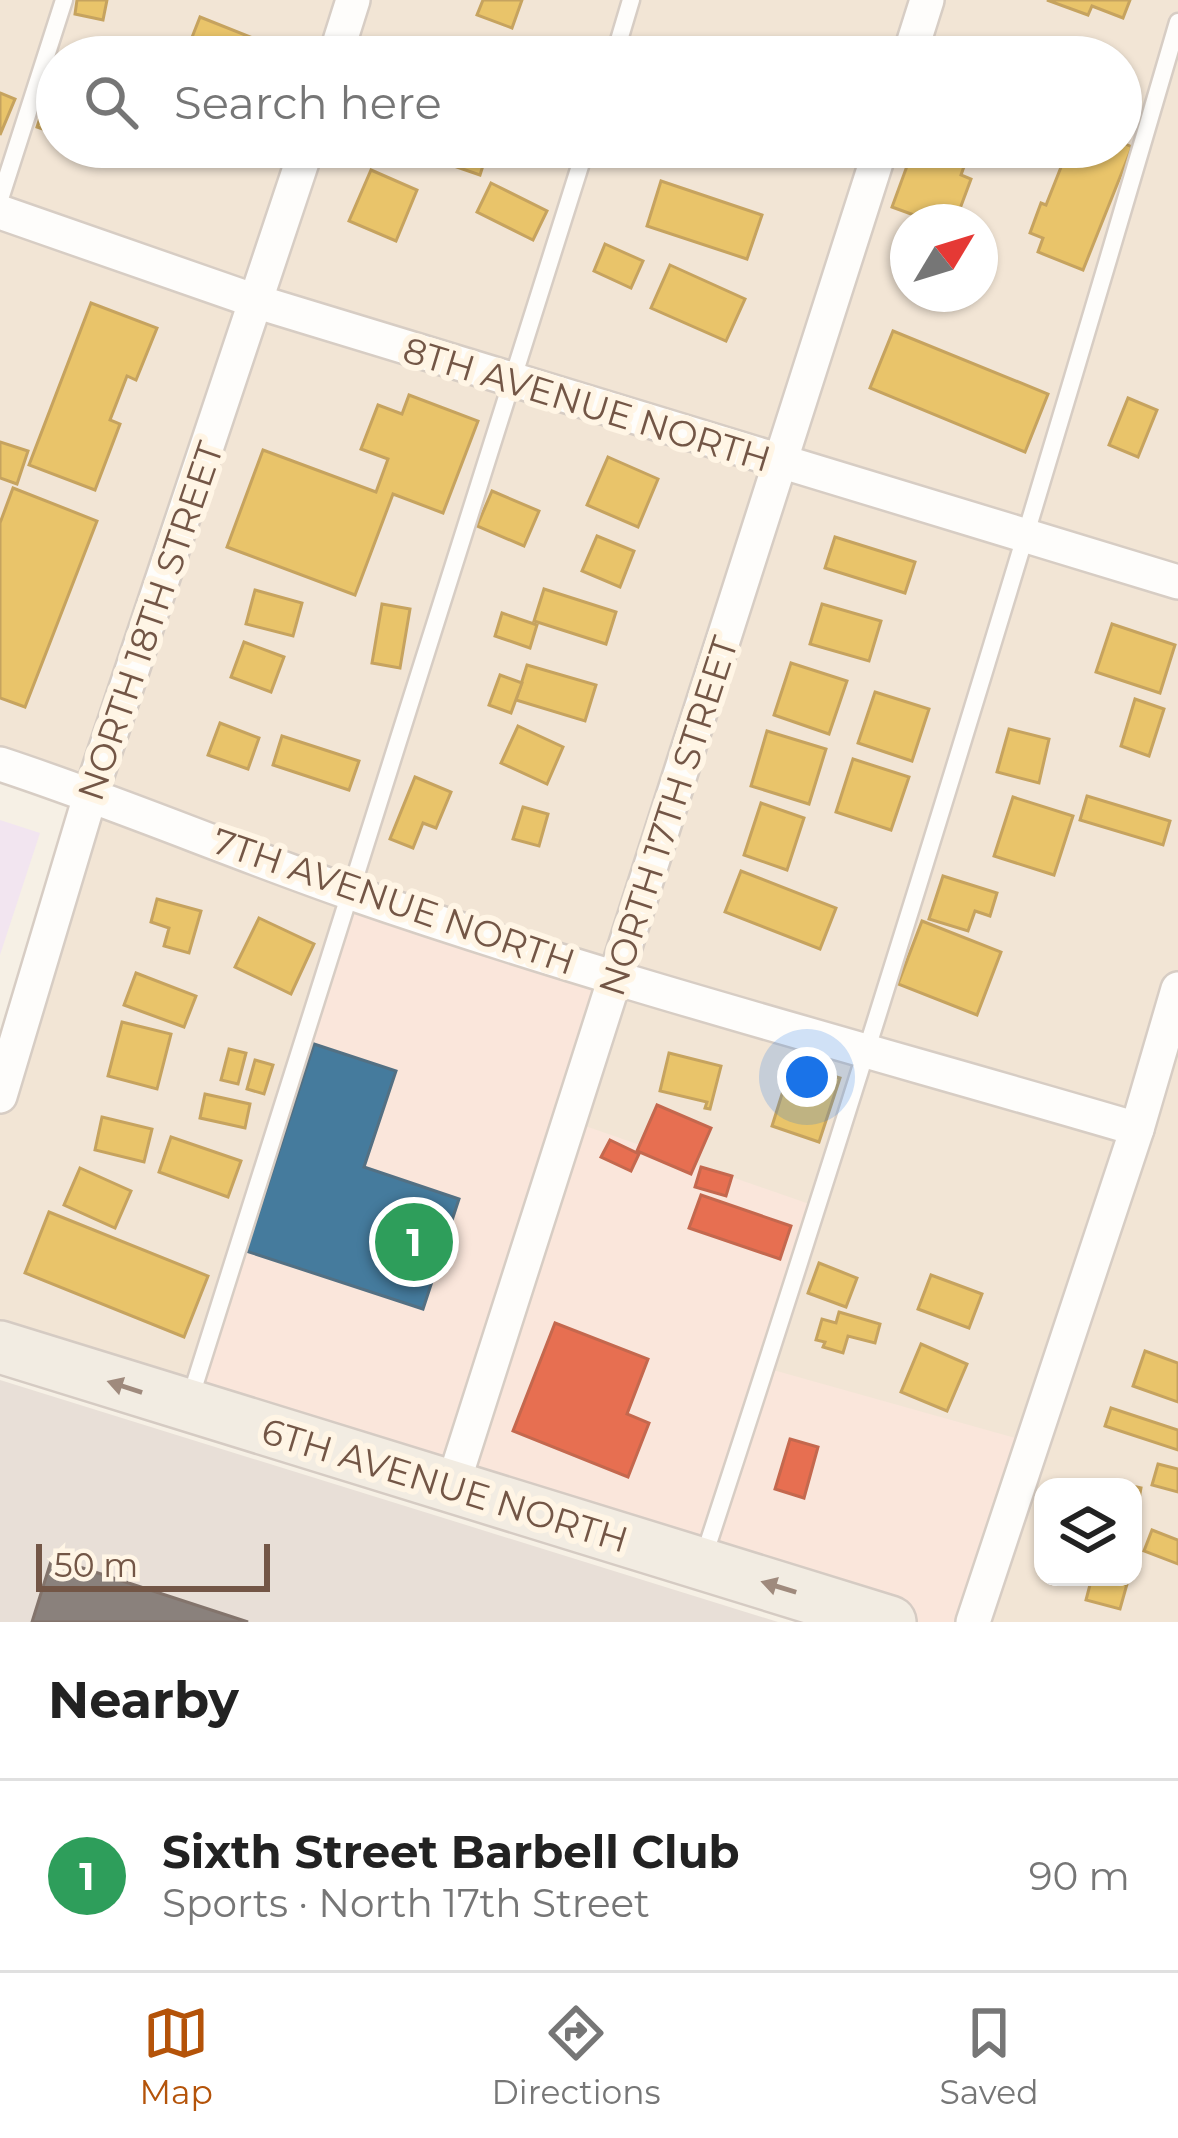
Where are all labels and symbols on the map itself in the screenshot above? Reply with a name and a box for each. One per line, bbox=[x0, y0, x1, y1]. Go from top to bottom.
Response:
north arrow bbox=[890, 204, 998, 312]
street label: 8TH AVENUE NORTH bbox=[398, 327, 776, 481]
street label: NORTH 18TH STREET bbox=[68, 435, 232, 806]
street label: NORTH 17TH STREET bbox=[589, 630, 747, 1001]
street label: 7TH AVENUE NORTH bbox=[207, 818, 581, 984]
your location bbox=[777, 1047, 837, 1107]
pin: 1 bbox=[375, 1197, 453, 1287]
one-way arrow bbox=[106, 1377, 143, 1396]
street label: 6TH AVENUE NORTH bbox=[257, 1408, 633, 1562]
scale bar bbox=[36, 1538, 270, 1591]
one-way arrow bbox=[760, 1577, 797, 1595]

